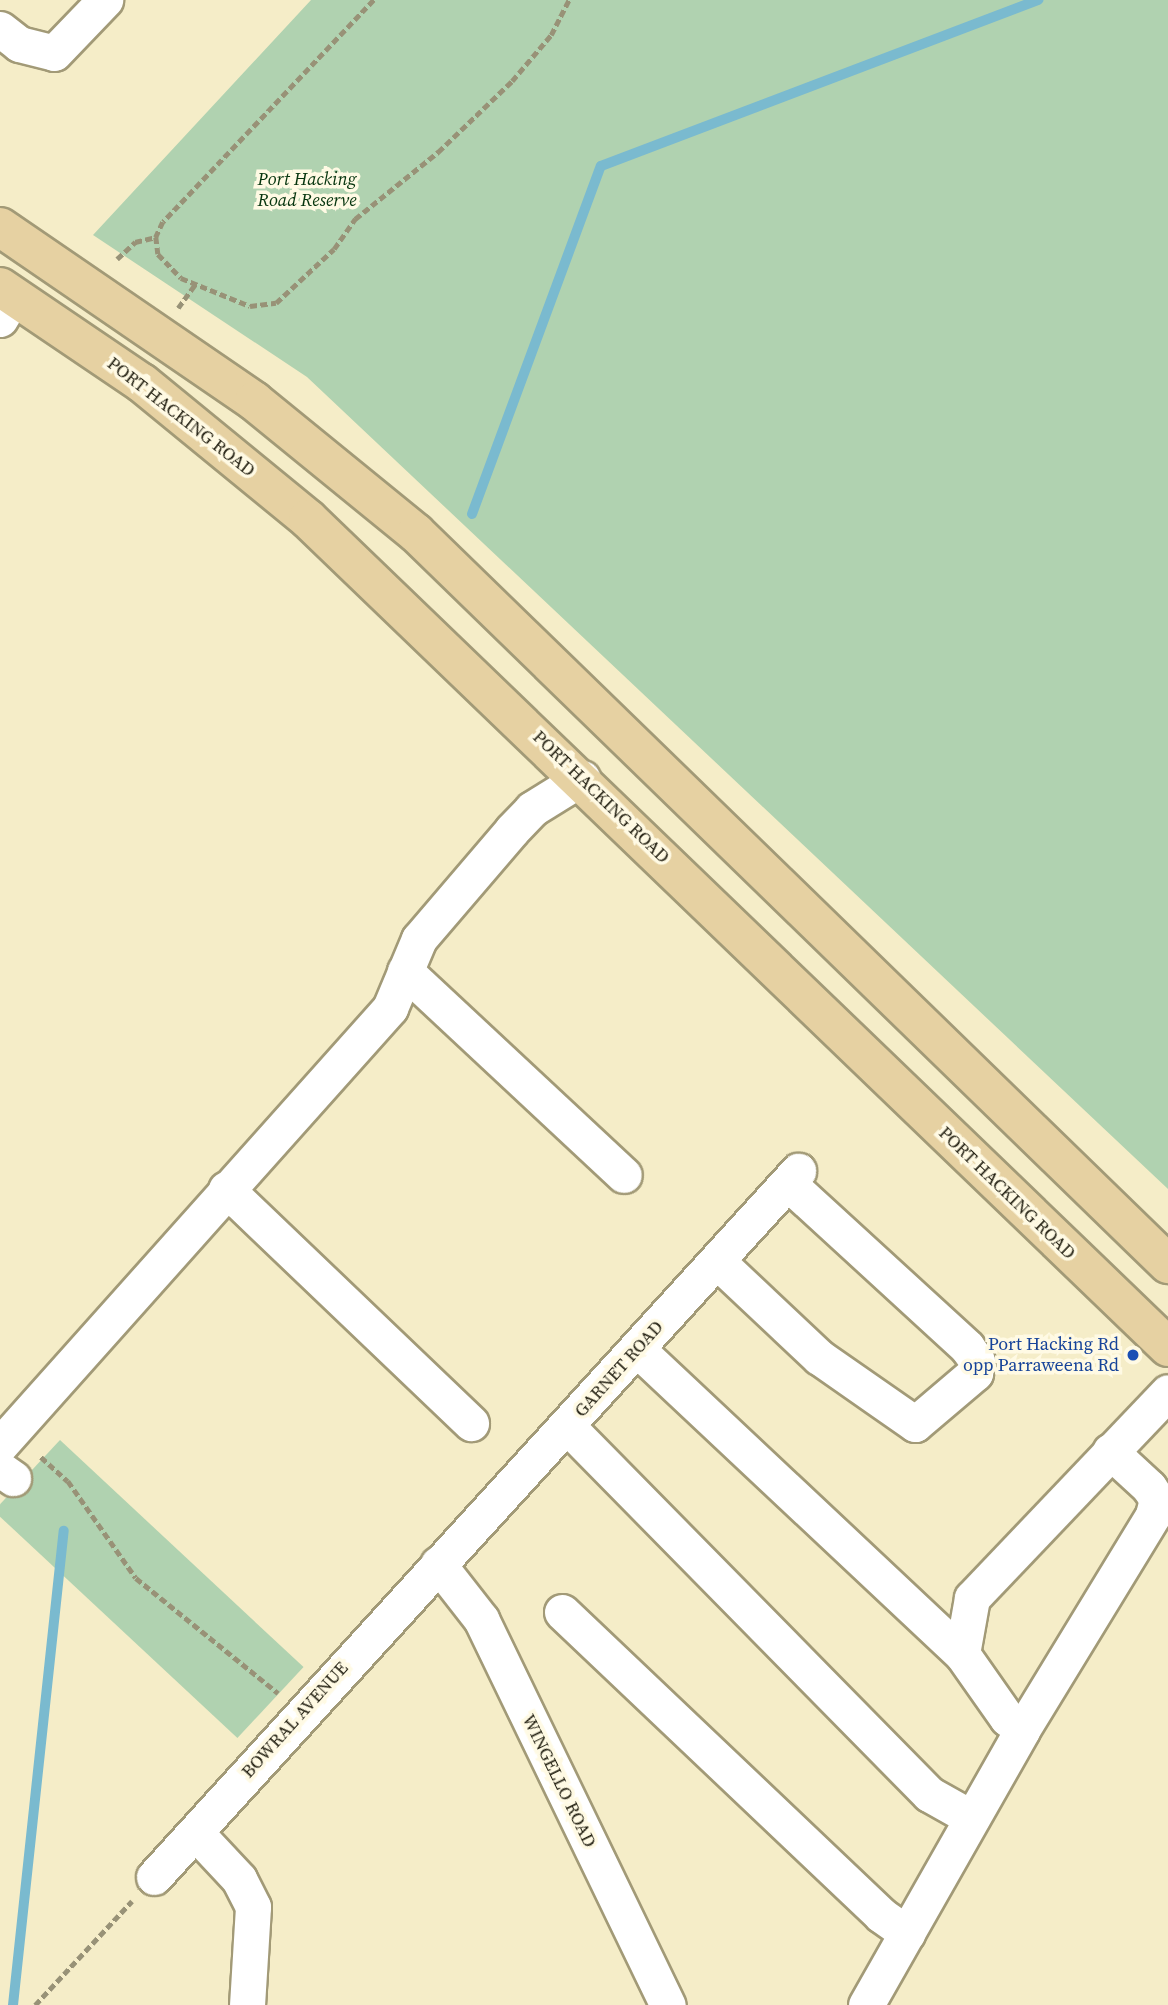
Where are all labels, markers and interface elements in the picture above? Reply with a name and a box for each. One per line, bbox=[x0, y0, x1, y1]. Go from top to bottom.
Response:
park label: Port Hacking Road Reserve bbox=[258, 169, 356, 212]
street label: PORT HACKING ROAD bbox=[103, 353, 259, 481]
street label: PORT HACKING ROAD bbox=[528, 726, 674, 868]
street label: PORT HACKING ROAD bbox=[934, 1122, 1080, 1264]
street label: GARNET ROAD bbox=[570, 1316, 668, 1422]
place label: Port Hacking Rd opp Parraweena Rd bbox=[963, 1334, 1119, 1376]
marker: Port Hacking Rd opp Parraweena Rd bbox=[1125, 1347, 1141, 1363]
street label: BOWRAL AVENUE bbox=[237, 1658, 353, 1782]
street label: WINGELLO ROAD bbox=[517, 1711, 601, 1851]

